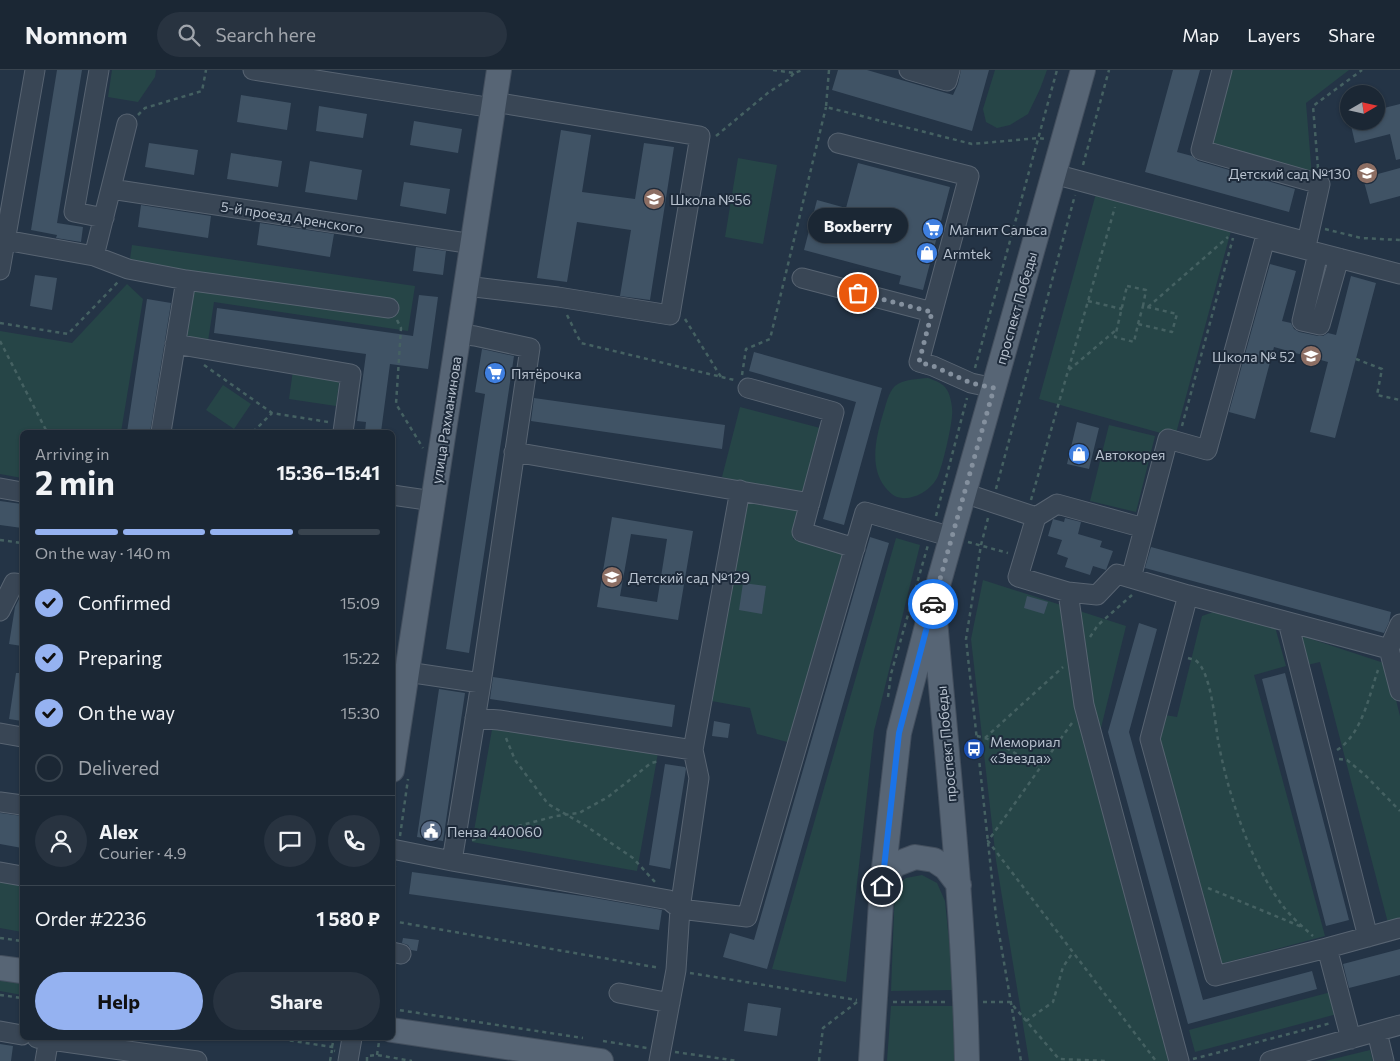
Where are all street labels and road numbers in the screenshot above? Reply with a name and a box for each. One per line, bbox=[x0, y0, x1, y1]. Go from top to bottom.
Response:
street label: 5-й проезд Аренского bbox=[219, 197, 365, 237]
street label: проспект Победы bbox=[992, 250, 1040, 366]
street label: улица Рахманинова bbox=[428, 355, 464, 485]
street label: проспект Победы bbox=[932, 685, 960, 803]

